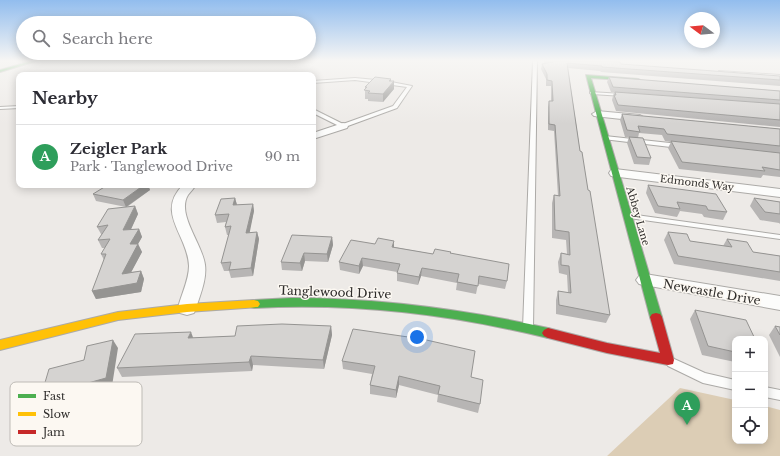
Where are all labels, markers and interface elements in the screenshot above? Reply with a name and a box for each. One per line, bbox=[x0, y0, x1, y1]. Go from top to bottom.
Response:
north arrow bbox=[684, 12, 720, 48]
search box bbox=[16, 16, 316, 60]
icon: search bbox=[30, 27, 52, 49]
text: Search here bbox=[62, 29, 153, 48]
text: Nearby bbox=[32, 88, 98, 109]
text: Zeigler Park bbox=[70, 139, 167, 158]
text: A bbox=[40, 148, 50, 165]
text: 90 m bbox=[265, 148, 300, 165]
text: Park · Tanglewood Drive bbox=[70, 158, 233, 175]
street label: Edmonds Way bbox=[659, 172, 735, 194]
street label: Abbey Lane bbox=[623, 184, 653, 247]
street label: Newcastle Drive bbox=[662, 276, 762, 308]
street label: Tanglewood Drive bbox=[278, 283, 392, 301]
your location bbox=[407, 327, 427, 347]
map controls bbox=[732, 336, 768, 444]
button: + bbox=[732, 336, 768, 372]
button: − bbox=[732, 372, 768, 408]
legend bbox=[10, 382, 142, 446]
text: Fast bbox=[43, 389, 66, 403]
pin: A bbox=[674, 392, 700, 425]
text: Slow bbox=[43, 407, 71, 421]
button: locate bbox=[732, 408, 768, 444]
text: Jam bbox=[41, 425, 65, 439]

